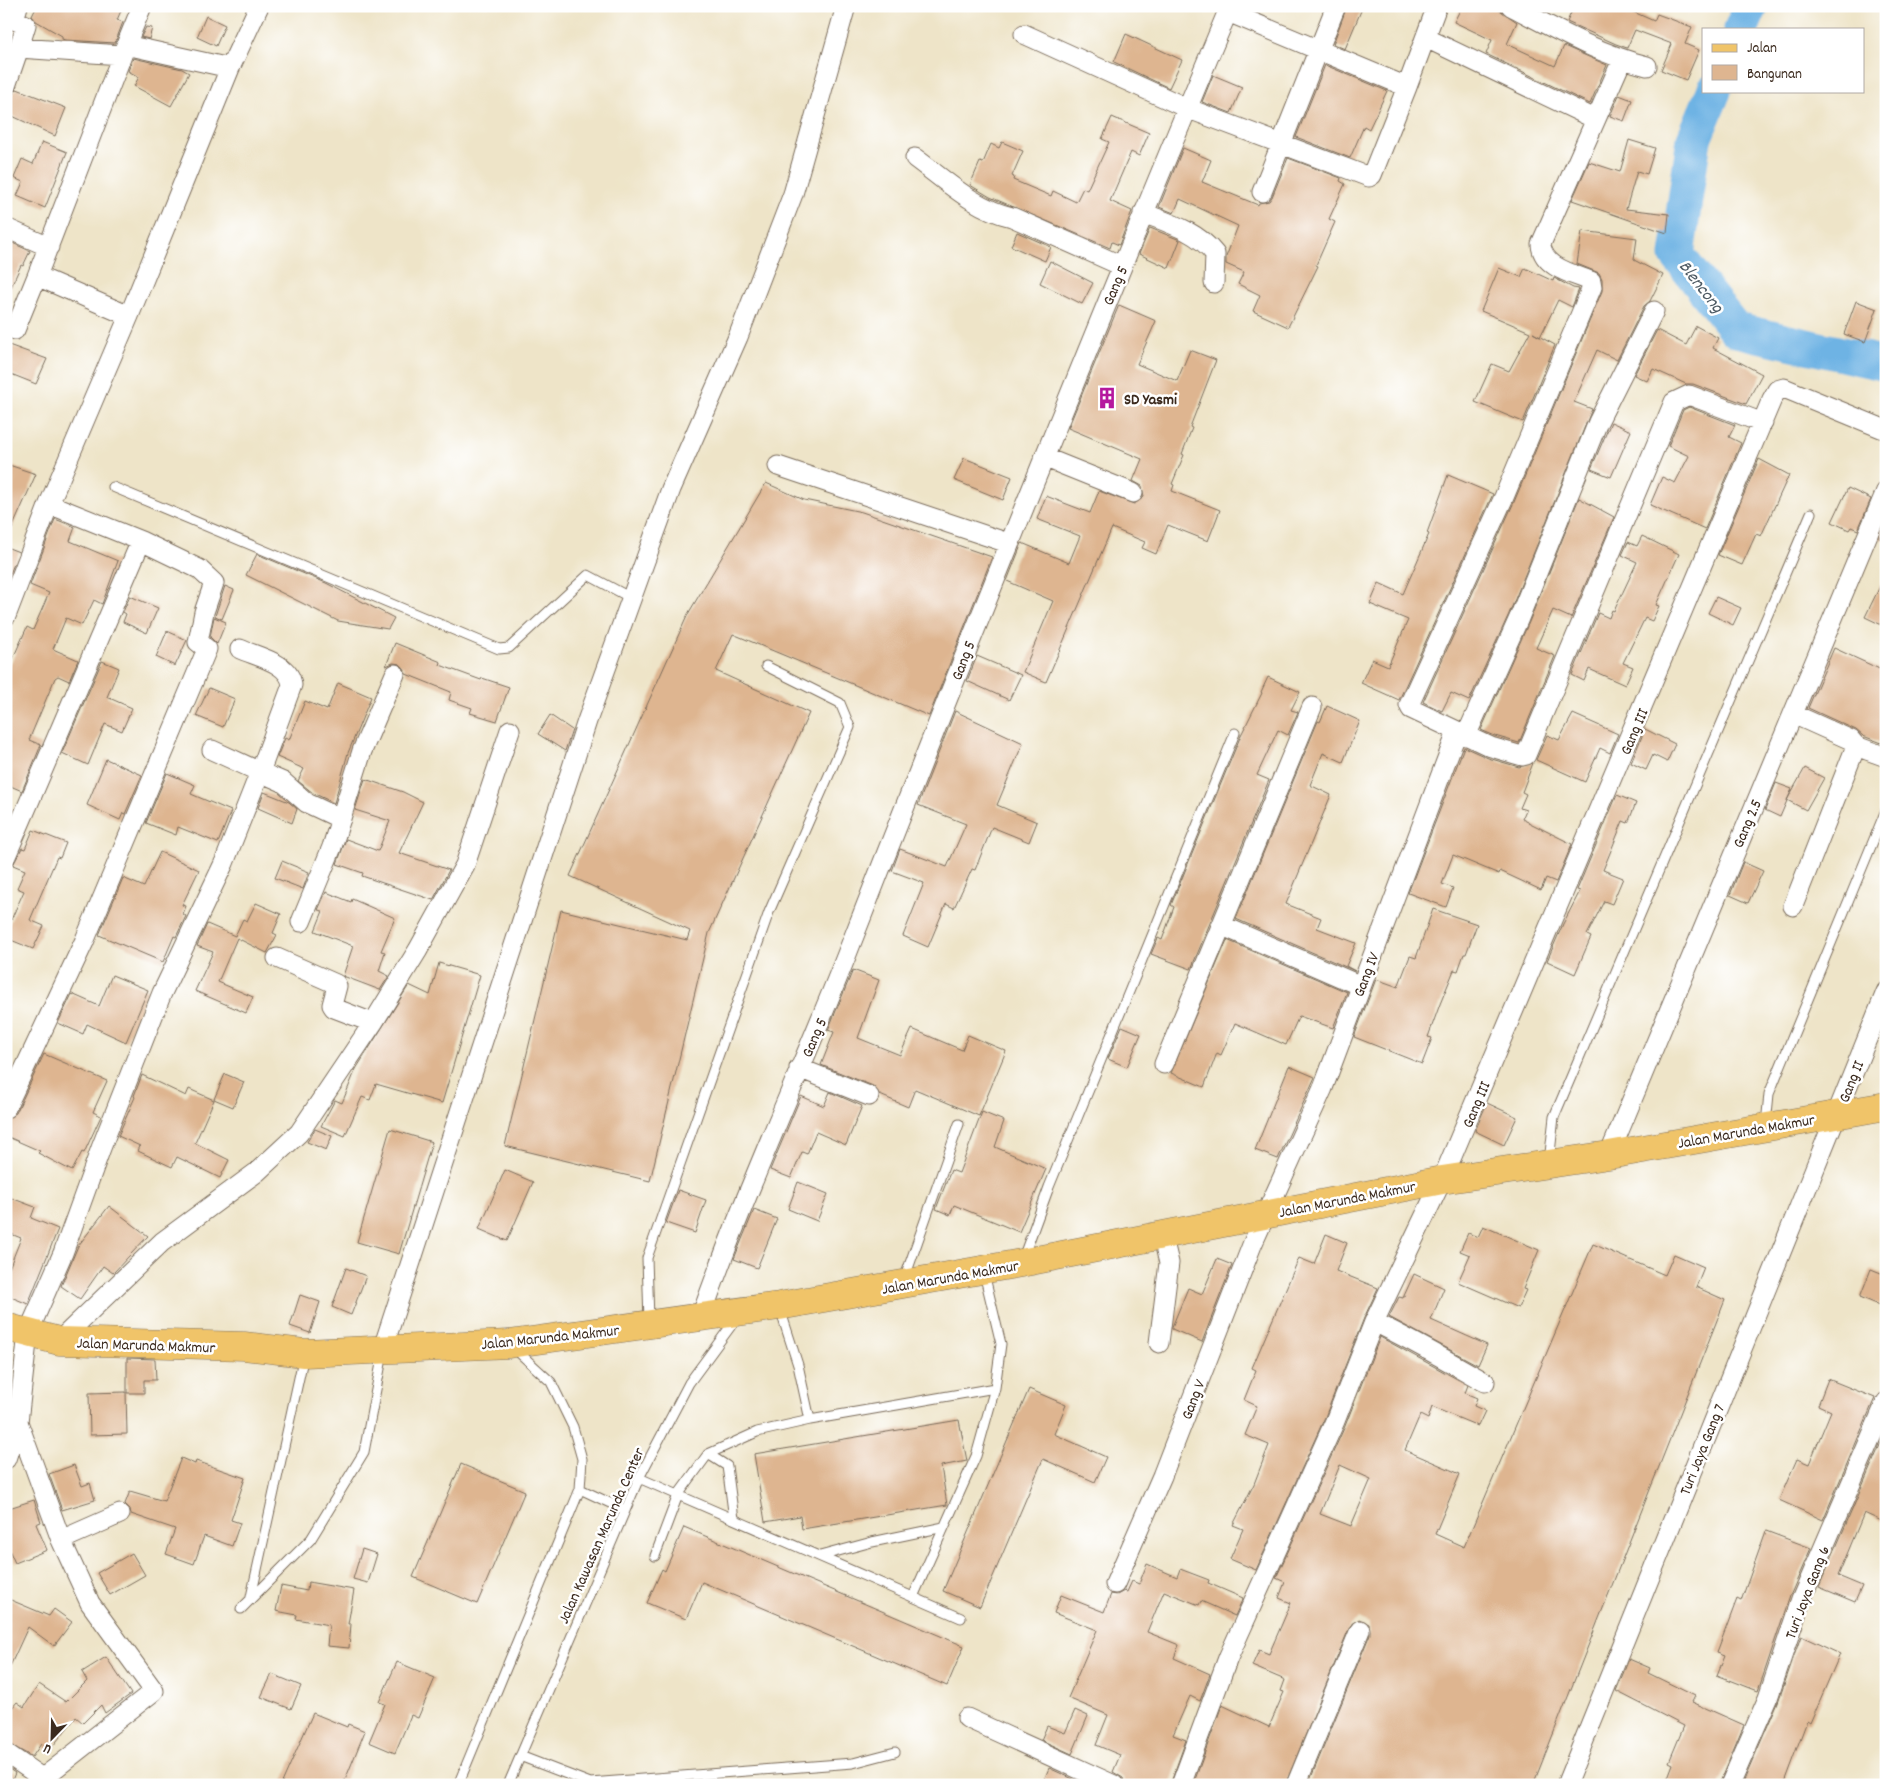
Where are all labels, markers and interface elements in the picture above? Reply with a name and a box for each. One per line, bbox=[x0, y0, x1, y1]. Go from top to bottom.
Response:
legend bbox=[1702, 28, 1864, 92]
text: Jalan bbox=[1747, 38, 1777, 60]
text: Bangunan bbox=[1747, 64, 1802, 86]
water label: Blencong bbox=[1672, 256, 1729, 320]
street label: Gang 5 bbox=[1098, 263, 1135, 309]
building icon: SD Yasmi bbox=[1094, 385, 1120, 411]
place label: SD Yasmi bbox=[1124, 389, 1177, 412]
street label: Gang 5 bbox=[946, 638, 982, 684]
street label: Gang III bbox=[1615, 705, 1655, 759]
street label: Gang 2.5 bbox=[1728, 796, 1769, 852]
street label: Gang IV bbox=[1348, 949, 1386, 1001]
street label: Gang 5 bbox=[797, 1015, 834, 1061]
street label: Gang II bbox=[1833, 1057, 1871, 1106]
street label: Gang III bbox=[1457, 1078, 1497, 1132]
street label: Jalan Marunda Makmur bbox=[1676, 1109, 1817, 1156]
street label: Jalan Marunda Makmur bbox=[1277, 1176, 1418, 1225]
street label: Jalan Marunda Makmur bbox=[880, 1255, 1021, 1302]
street label: Jalan Marunda Makmur bbox=[480, 1320, 621, 1357]
street label: Jalan Marunda Makmur bbox=[76, 1333, 216, 1360]
street label: Gang V bbox=[1176, 1376, 1213, 1423]
street label: Turi Jaya Gang 7 bbox=[1675, 1401, 1732, 1499]
street label: Jalan Kawasan Marunda Center bbox=[553, 1444, 652, 1628]
street label: Turi Jaya Gang 6 bbox=[1780, 1543, 1837, 1643]
north arrow bbox=[28, 1714, 78, 1764]
text: U bbox=[40, 1738, 55, 1759]

